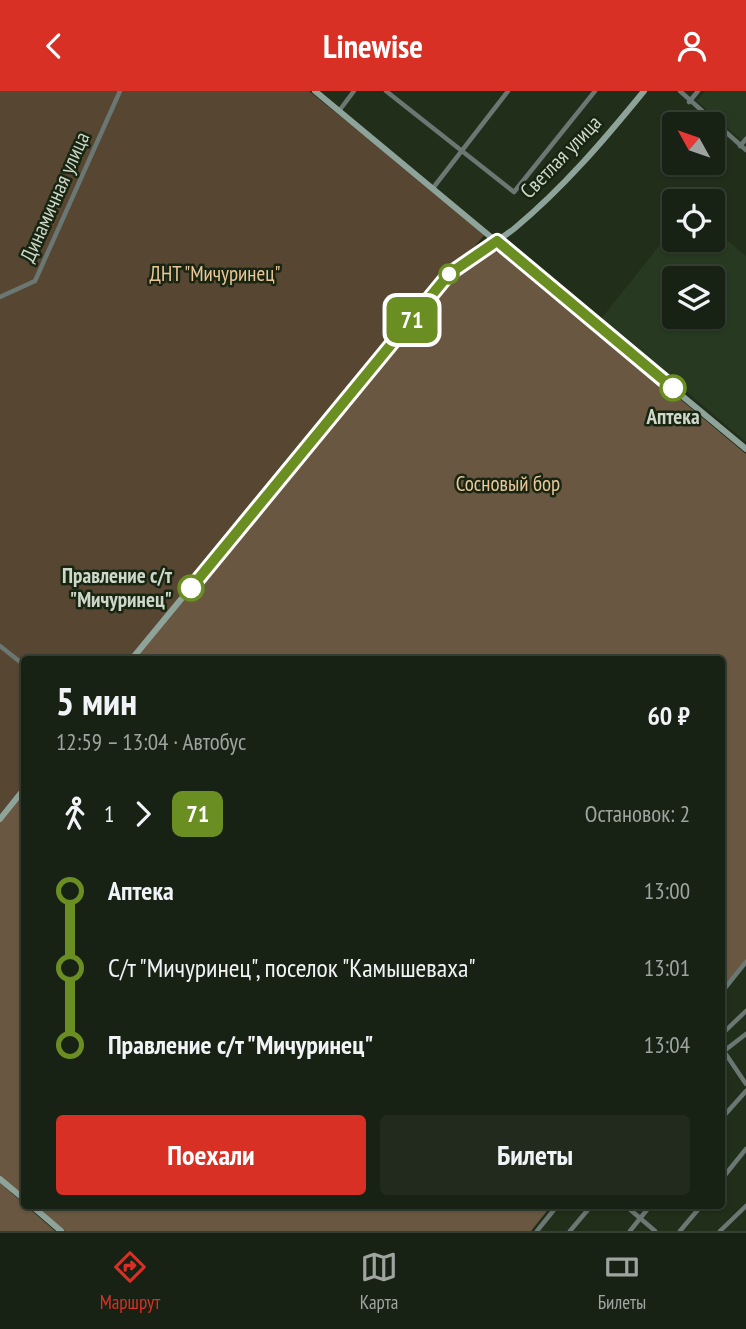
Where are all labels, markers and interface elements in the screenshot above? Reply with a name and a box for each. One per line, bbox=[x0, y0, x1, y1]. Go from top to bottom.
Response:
text: Linewise bbox=[323, 25, 423, 67]
icon: back bbox=[35, 27, 73, 65]
icon: person bbox=[673, 27, 711, 65]
street label: Светлая улица bbox=[514, 109, 607, 204]
north arrow bbox=[662, 112, 724, 175]
map controls bbox=[662, 112, 725, 329]
street label: Динамичная улица bbox=[14, 128, 95, 266]
button: locate bbox=[662, 189, 725, 252]
park label: ДНТ "Мичуринец" bbox=[150, 260, 280, 287]
unlabelled marker bbox=[439, 264, 459, 284]
button: layers bbox=[662, 266, 725, 329]
line badge: 71 bbox=[380, 297, 444, 343]
text: 71 bbox=[401, 304, 423, 335]
marker: Аптека bbox=[660, 375, 686, 401]
place label: Аптека bbox=[645, 403, 700, 430]
park label: Сосновый бор bbox=[456, 470, 560, 497]
place label: Правление с/т "Мичуринец" bbox=[62, 562, 173, 613]
marker: Правление с/т "Мичуринец" bbox=[178, 575, 204, 601]
text: 5 мин bbox=[56, 676, 137, 725]
text: 60 ₽ bbox=[647, 699, 690, 732]
text: 12:59 – 13:04 · Автобус bbox=[56, 727, 246, 756]
icon: walk bbox=[56, 795, 94, 833]
icon: forward bbox=[124, 795, 162, 833]
text: 71 bbox=[186, 798, 209, 829]
text: 1 bbox=[104, 799, 114, 828]
text: Остановок: 2 bbox=[585, 799, 690, 828]
text: Аптека bbox=[108, 874, 174, 907]
text: 13:00 bbox=[644, 876, 690, 905]
text: С/т "Мичуринец", поселок "Камышеваха" bbox=[108, 951, 476, 984]
text: 13:01 bbox=[644, 953, 690, 982]
text: Правление с/т "Мичуринец" bbox=[108, 1028, 373, 1061]
text: 13:04 bbox=[644, 1030, 690, 1059]
button: Поехали bbox=[56, 1115, 366, 1195]
button: Билеты bbox=[380, 1115, 690, 1195]
tab: Маршрут bbox=[100, 1248, 160, 1314]
tab: Карта bbox=[360, 1248, 398, 1314]
tab: Билеты bbox=[598, 1248, 646, 1314]

